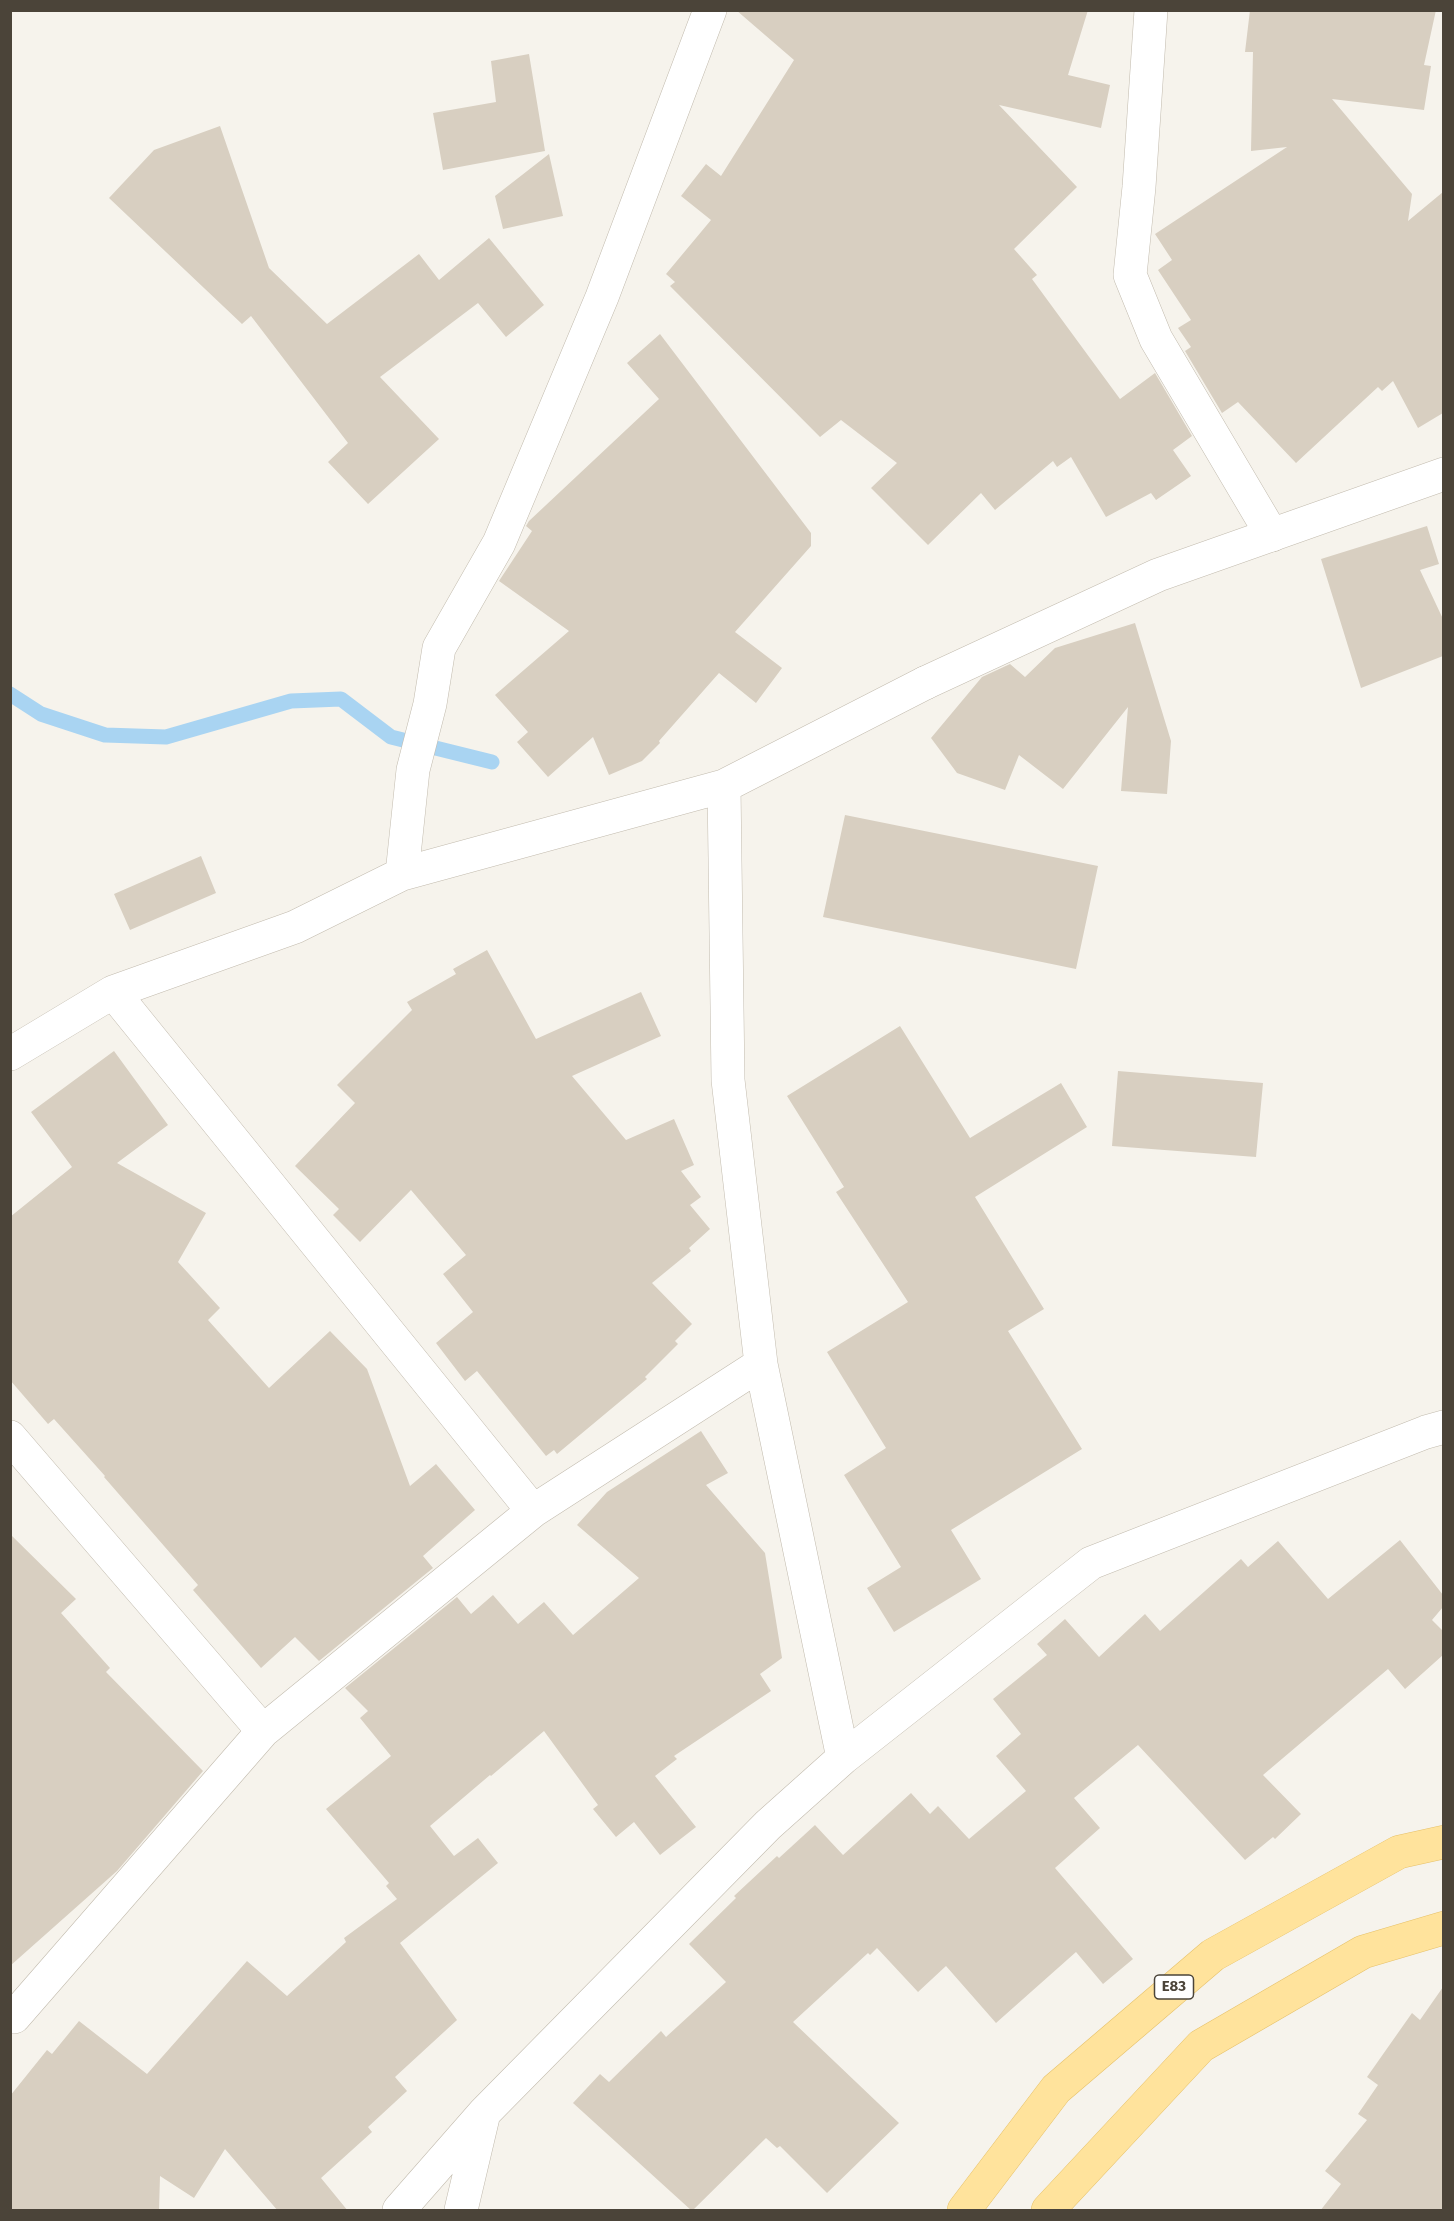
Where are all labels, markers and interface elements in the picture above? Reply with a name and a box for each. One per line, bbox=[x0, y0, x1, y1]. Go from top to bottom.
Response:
road number: E83 bbox=[1154, 1975, 1194, 1999]

